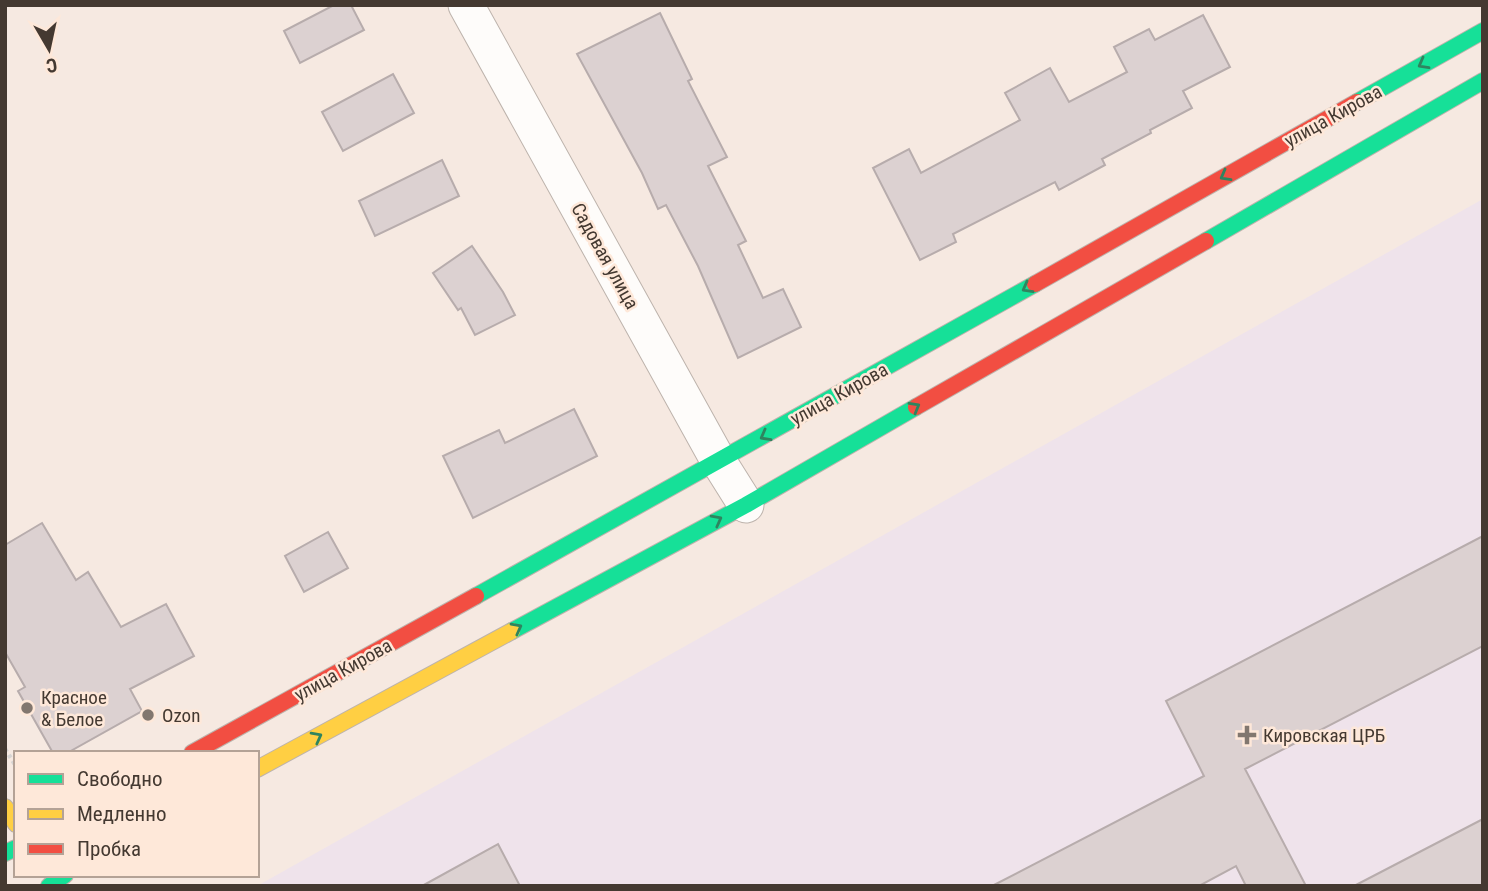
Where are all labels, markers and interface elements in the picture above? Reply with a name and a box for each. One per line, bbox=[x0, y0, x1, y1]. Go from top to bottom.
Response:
north arrow bbox=[14, 14, 84, 84]
text: С bbox=[44, 53, 59, 78]
one-way arrow bbox=[1418, 56, 1431, 69]
street label: улица Кирова bbox=[1280, 80, 1386, 152]
one-way arrow bbox=[1220, 168, 1233, 181]
street label: Садовая улица bbox=[566, 199, 644, 313]
one-way arrow bbox=[1022, 280, 1035, 293]
street label: улица Кирова bbox=[786, 358, 892, 430]
one-way arrow bbox=[907, 403, 920, 416]
one-way arrow bbox=[760, 428, 772, 441]
one-way arrow bbox=[710, 515, 723, 528]
one-way arrow bbox=[510, 623, 523, 637]
street label: улица Кирова bbox=[290, 634, 396, 706]
place label: Красное & Белое bbox=[41, 686, 107, 731]
marker: Красное & Белое bbox=[19, 700, 35, 716]
place label: Ozon bbox=[162, 704, 200, 727]
marker: Ozon bbox=[140, 707, 156, 723]
place label: Кировская ЦРБ bbox=[1263, 724, 1385, 747]
marker: Кировская ЦРБ bbox=[1237, 725, 1257, 745]
one-way arrow bbox=[310, 732, 322, 745]
legend bbox=[14, 751, 259, 877]
text: Свободно bbox=[77, 767, 163, 791]
text: Медленно bbox=[77, 802, 166, 826]
text: Пробка bbox=[77, 837, 141, 861]

